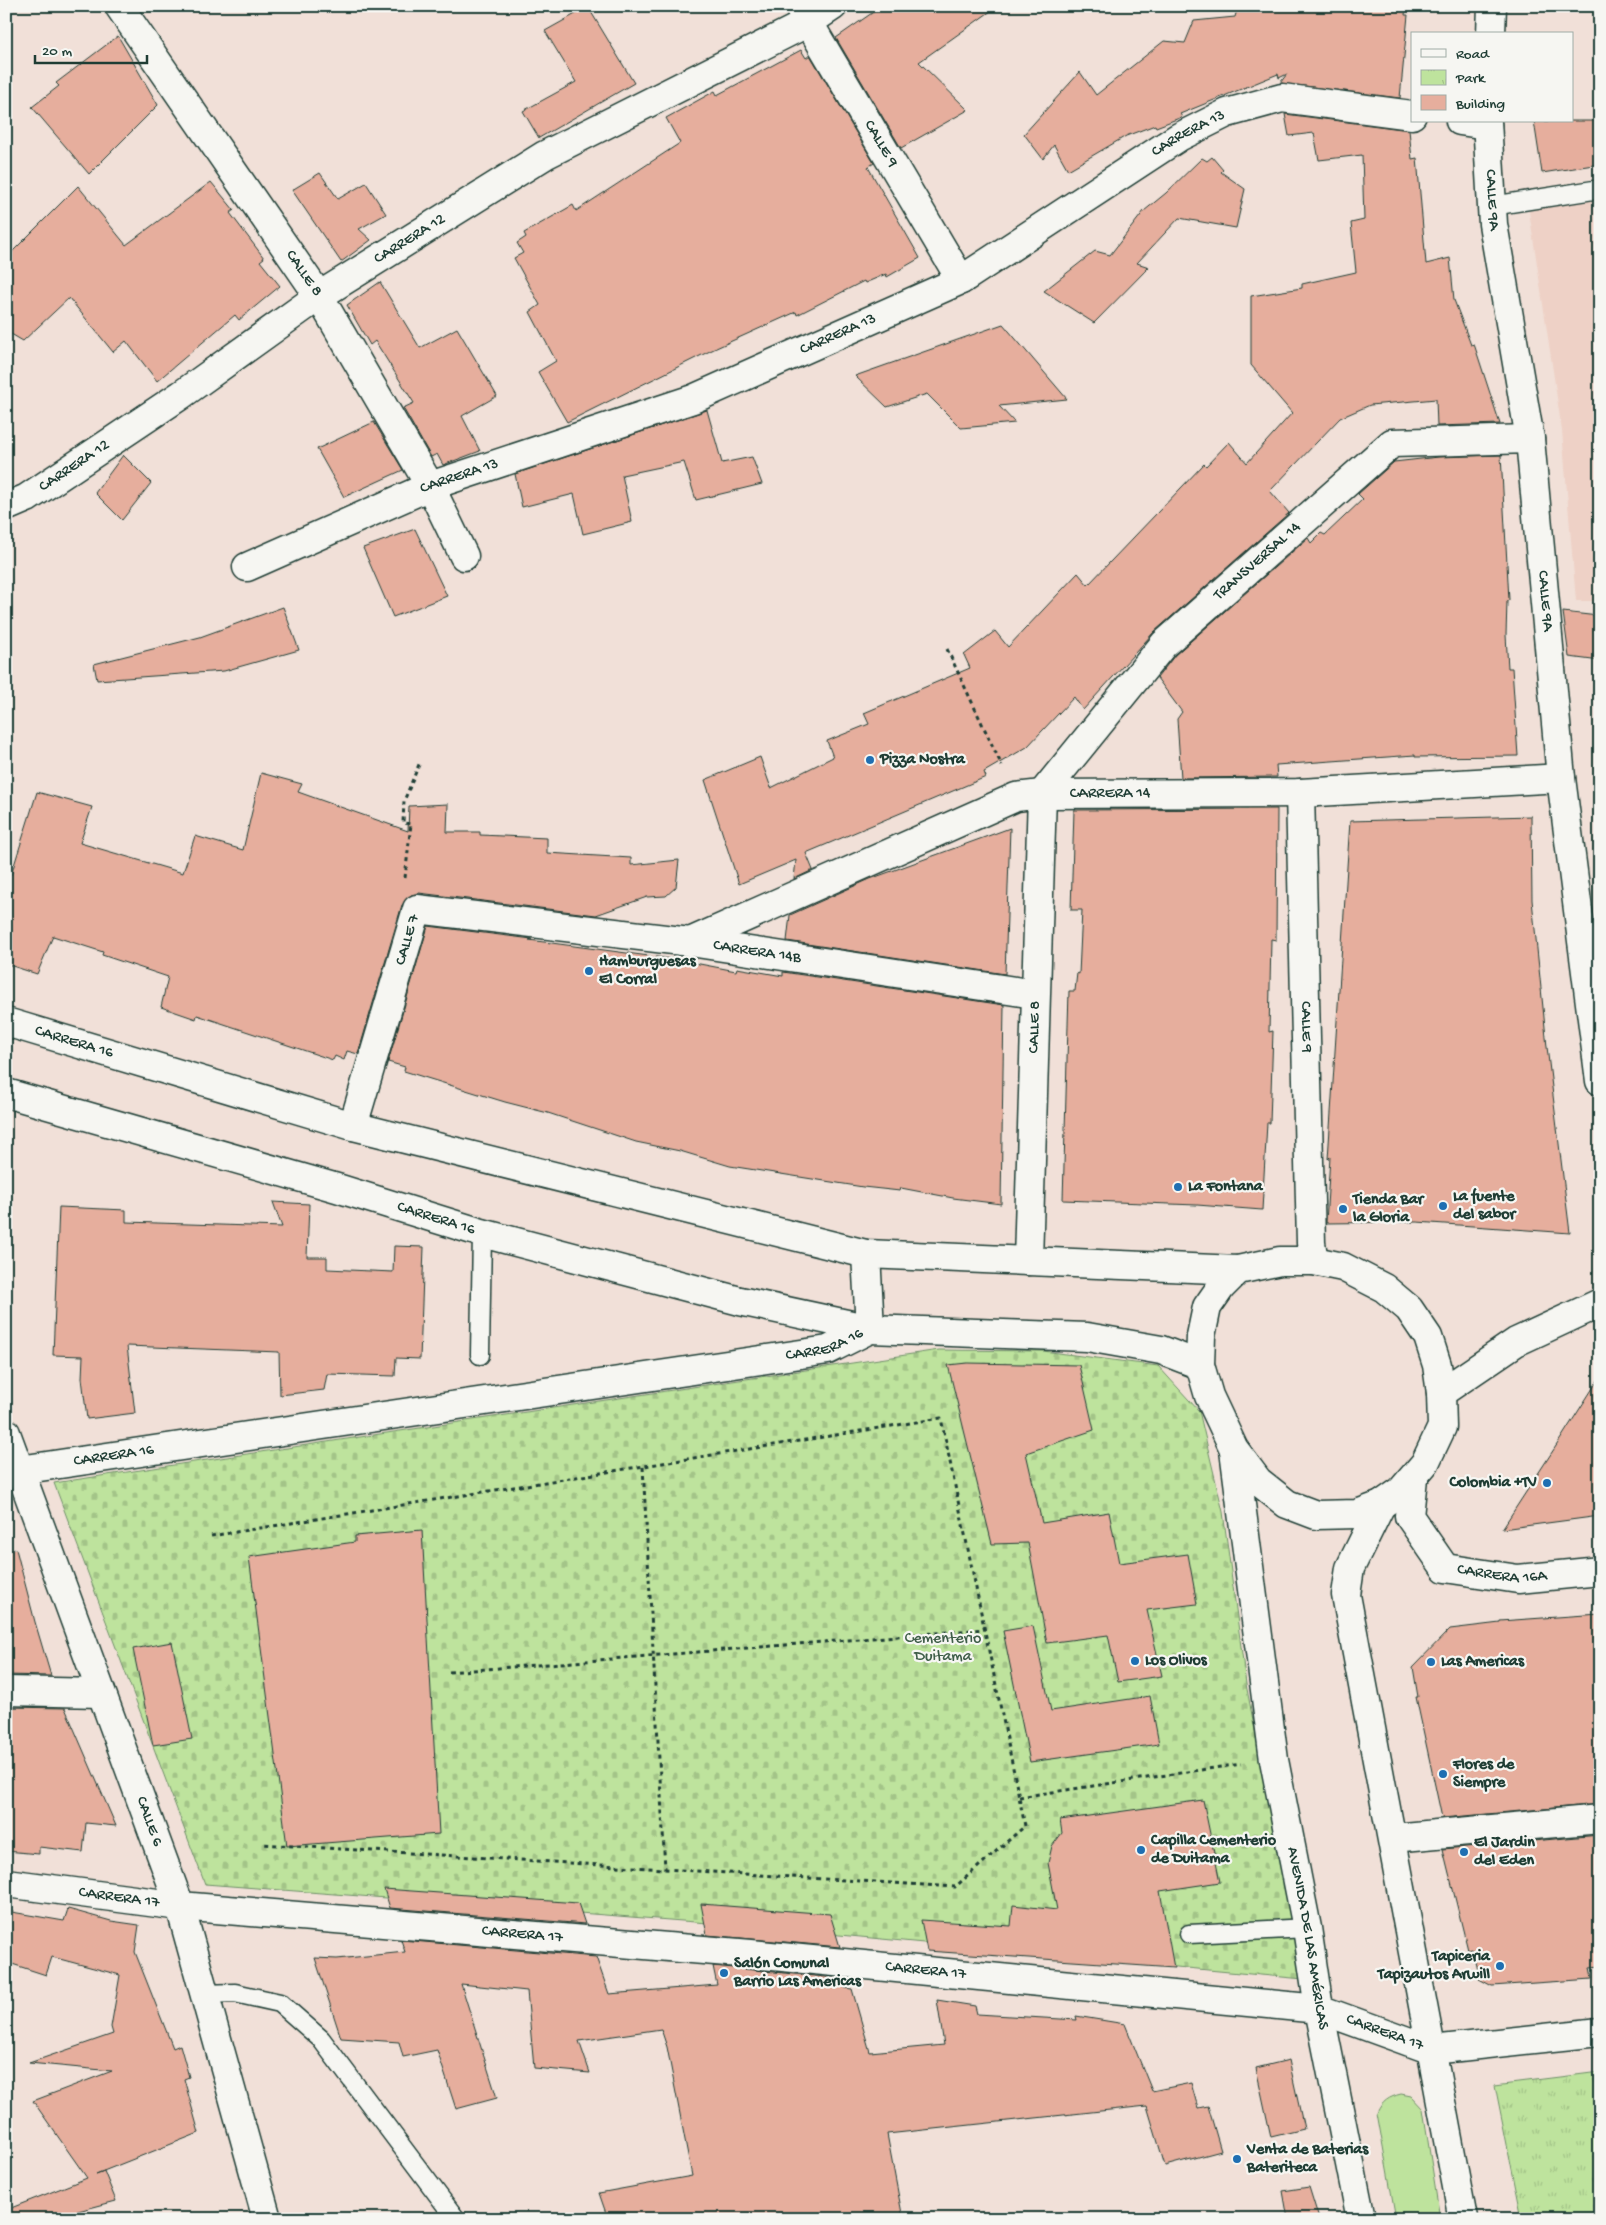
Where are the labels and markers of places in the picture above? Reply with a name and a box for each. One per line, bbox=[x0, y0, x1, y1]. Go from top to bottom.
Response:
place label: Pizza Nostra bbox=[879, 751, 966, 770]
marker: Pizza Nostra bbox=[864, 754, 876, 766]
place label: Hamburguesas El Corral bbox=[599, 953, 697, 990]
marker: Hamburguesas El Corral bbox=[583, 965, 595, 977]
place label: La Fontana bbox=[1188, 1178, 1264, 1197]
marker: La Fontana bbox=[1172, 1181, 1184, 1193]
place label: La fuente del sabor bbox=[1453, 1187, 1517, 1225]
place label: Tienda Bar la Gloria bbox=[1351, 1191, 1426, 1228]
marker: La fuente del sabor bbox=[1437, 1200, 1449, 1212]
marker: Tienda Bar la Gloria bbox=[1337, 1203, 1349, 1215]
place label: Colombia +TV bbox=[1448, 1474, 1537, 1493]
marker: Colombia +TV bbox=[1541, 1477, 1553, 1489]
place label: Los Olivos bbox=[1145, 1652, 1208, 1671]
place label: Las Americas bbox=[1441, 1653, 1525, 1672]
marker: Los Olivos bbox=[1129, 1655, 1141, 1667]
marker: Las Americas bbox=[1425, 1656, 1437, 1668]
place label: Flores de Siempre bbox=[1452, 1756, 1515, 1793]
marker: Flores de Siempre bbox=[1437, 1768, 1449, 1780]
place label: Capilla Cementerio de Duitama bbox=[1150, 1832, 1277, 1869]
place label: El Jardin del Eden bbox=[1474, 1834, 1535, 1871]
marker: Capilla Cementerio de Duitama bbox=[1135, 1844, 1147, 1856]
marker: El Jardin del Eden bbox=[1458, 1846, 1470, 1858]
place label: Tapiceria Tapizautos Arwill bbox=[1376, 1948, 1491, 1985]
place label: Salón Comunal Barrio Las Americas bbox=[733, 1955, 862, 1992]
marker: Tapiceria Tapizautos Arwill bbox=[1494, 1960, 1506, 1972]
marker: Salón Comunal Barrio Las Americas bbox=[718, 1967, 730, 1979]
place label: Venta de Baterias Bateriteca bbox=[1246, 2141, 1369, 2178]
marker: Venta de Baterias Bateriteca bbox=[1231, 2153, 1243, 2165]

